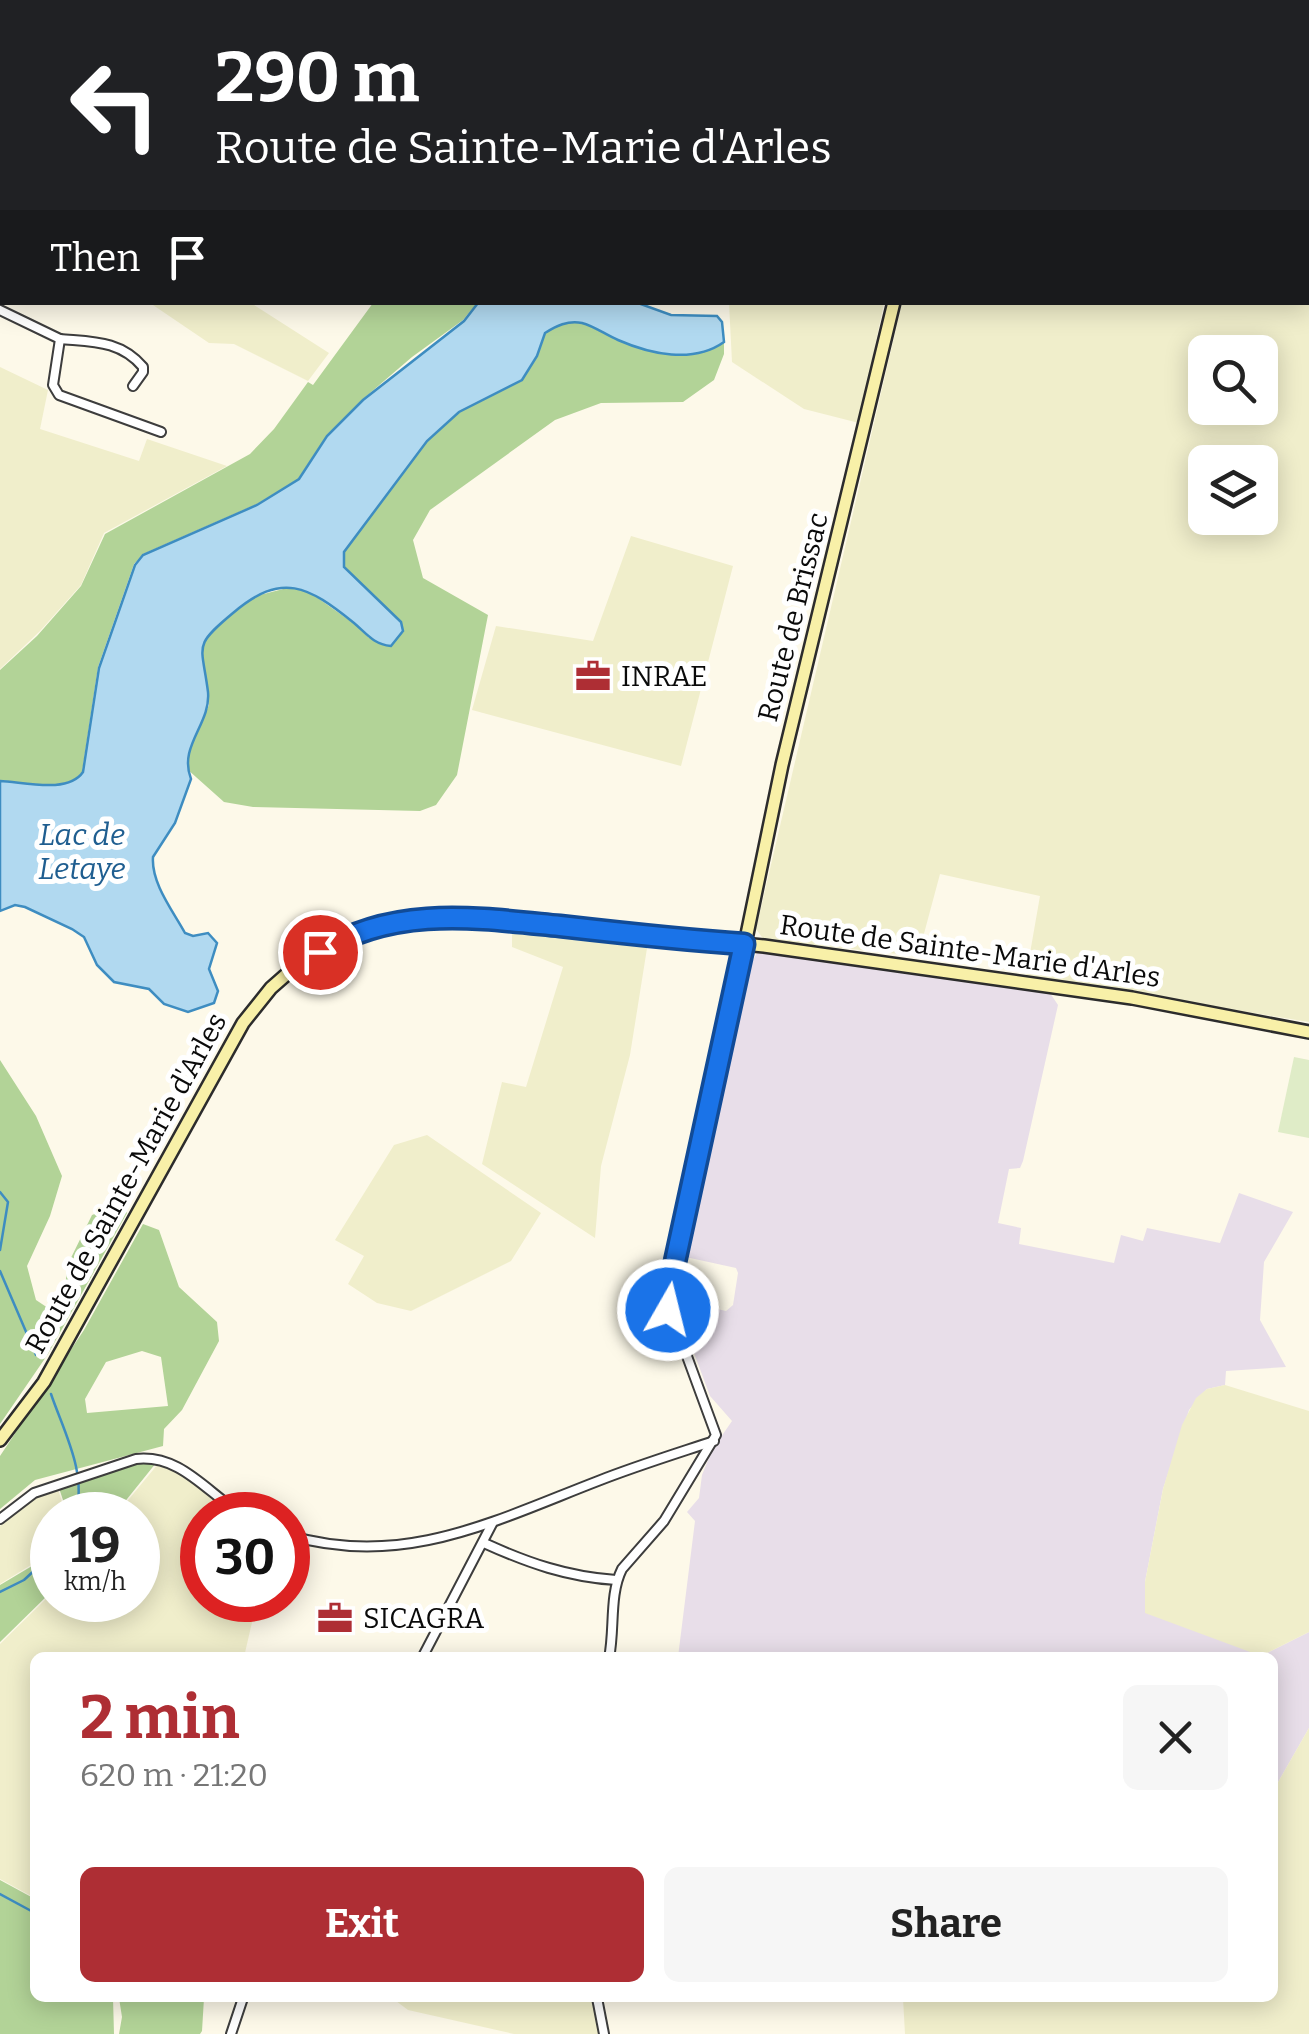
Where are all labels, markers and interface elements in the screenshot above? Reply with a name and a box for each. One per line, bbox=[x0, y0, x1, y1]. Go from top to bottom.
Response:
text: 290 m bbox=[215, 36, 420, 120]
icon: left bbox=[50, 40, 180, 170]
text: Route de Sainte-Marie d'Arles bbox=[215, 121, 832, 175]
icon: arrive bbox=[160, 230, 215, 285]
text: Then bbox=[50, 235, 140, 281]
map controls bbox=[1188, 335, 1278, 535]
button: search bbox=[1188, 335, 1278, 425]
button: layers bbox=[1188, 445, 1278, 535]
street label: Route de Brissac bbox=[751, 509, 835, 725]
office icon: INRAE bbox=[574, 657, 612, 695]
place label: INRAE bbox=[621, 660, 707, 693]
water label: Lac de Letaye bbox=[38, 817, 126, 887]
street label: Route de Sainte-Marie d'Arles bbox=[778, 908, 1162, 994]
pin bbox=[278, 910, 363, 995]
icon: arrive bbox=[293, 925, 348, 980]
street label: Route de Sainte-Marie d'Arles bbox=[19, 1007, 233, 1359]
position arrow bbox=[616, 1258, 720, 1362]
speed limit sign: 30 bbox=[180, 1492, 310, 1622]
text: 19 bbox=[69, 1515, 121, 1575]
text: km/h bbox=[64, 1567, 126, 1597]
office icon: SICAGRA bbox=[316, 1599, 354, 1637]
place label: SICAGRA bbox=[363, 1602, 484, 1635]
text: 2 min bbox=[80, 1682, 240, 1754]
button: close bbox=[1123, 1685, 1228, 1790]
text: 620 m · 21:20 bbox=[80, 1756, 268, 1794]
button: Exit bbox=[80, 1867, 644, 1982]
button: Share bbox=[664, 1867, 1228, 1982]

